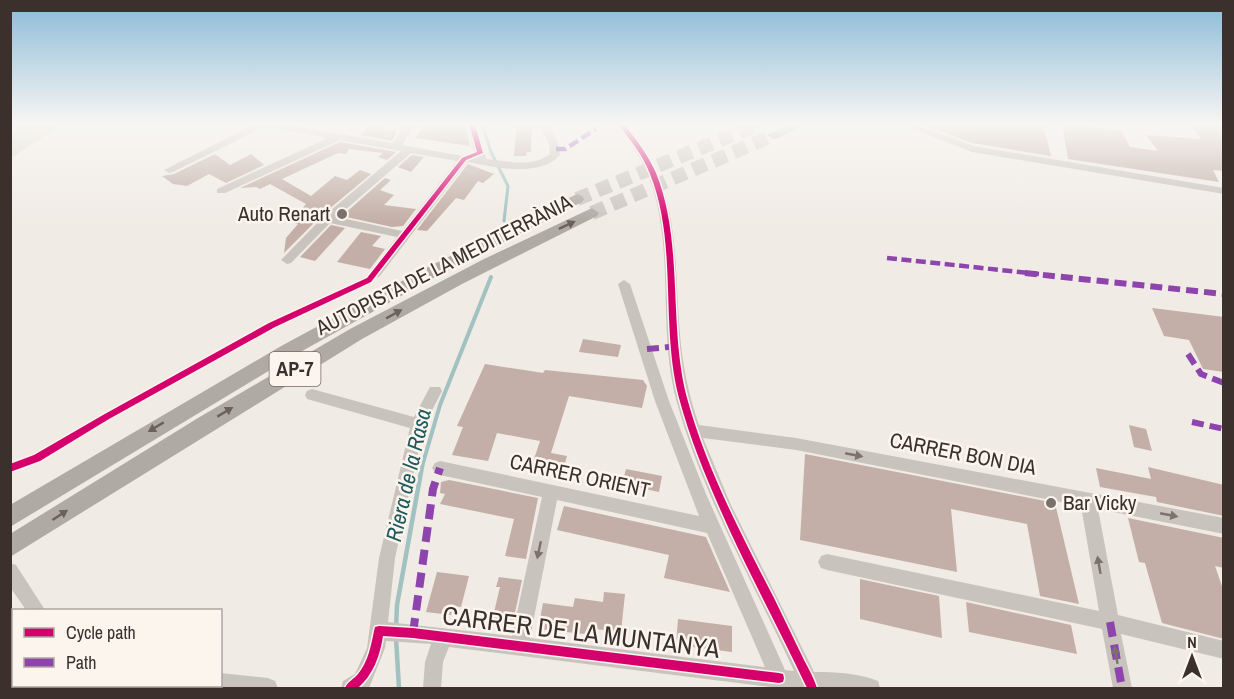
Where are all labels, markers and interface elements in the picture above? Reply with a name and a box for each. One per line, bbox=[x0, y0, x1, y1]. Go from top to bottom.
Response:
street label: AUTOPISTA DE LA MEDITERRÀNIA bbox=[310, 187, 577, 342]
place label: Auto Renart bbox=[237, 199, 330, 228]
marker: Auto Renart bbox=[335, 207, 349, 221]
one-way arrow bbox=[559, 221, 576, 230]
one-way arrow bbox=[385, 309, 402, 319]
road number: AP-7 bbox=[270, 352, 320, 386]
one-way arrow bbox=[217, 406, 233, 417]
water label: Riera de la Rasa bbox=[378, 406, 438, 544]
one-way arrow bbox=[148, 421, 164, 432]
street label: CARRER BON DIA bbox=[888, 425, 1039, 482]
street label: CARRER ORIENT bbox=[507, 447, 653, 505]
one-way arrow bbox=[844, 451, 863, 460]
place label: Bar Vicky bbox=[1063, 488, 1137, 517]
marker: Bar Vicky bbox=[1044, 496, 1058, 510]
one-way arrow bbox=[52, 510, 68, 521]
one-way arrow bbox=[1160, 511, 1179, 520]
one-way arrow bbox=[534, 540, 544, 559]
one-way arrow bbox=[1095, 555, 1104, 574]
street label: CARRER DE LA MUNTANYA bbox=[441, 597, 722, 666]
legend bbox=[12, 609, 222, 687]
text: Cycle path bbox=[66, 620, 136, 645]
north arrow bbox=[1162, 627, 1222, 687]
text: N bbox=[1187, 631, 1197, 653]
one-way arrow bbox=[1111, 646, 1120, 665]
text: Path bbox=[66, 650, 96, 675]

